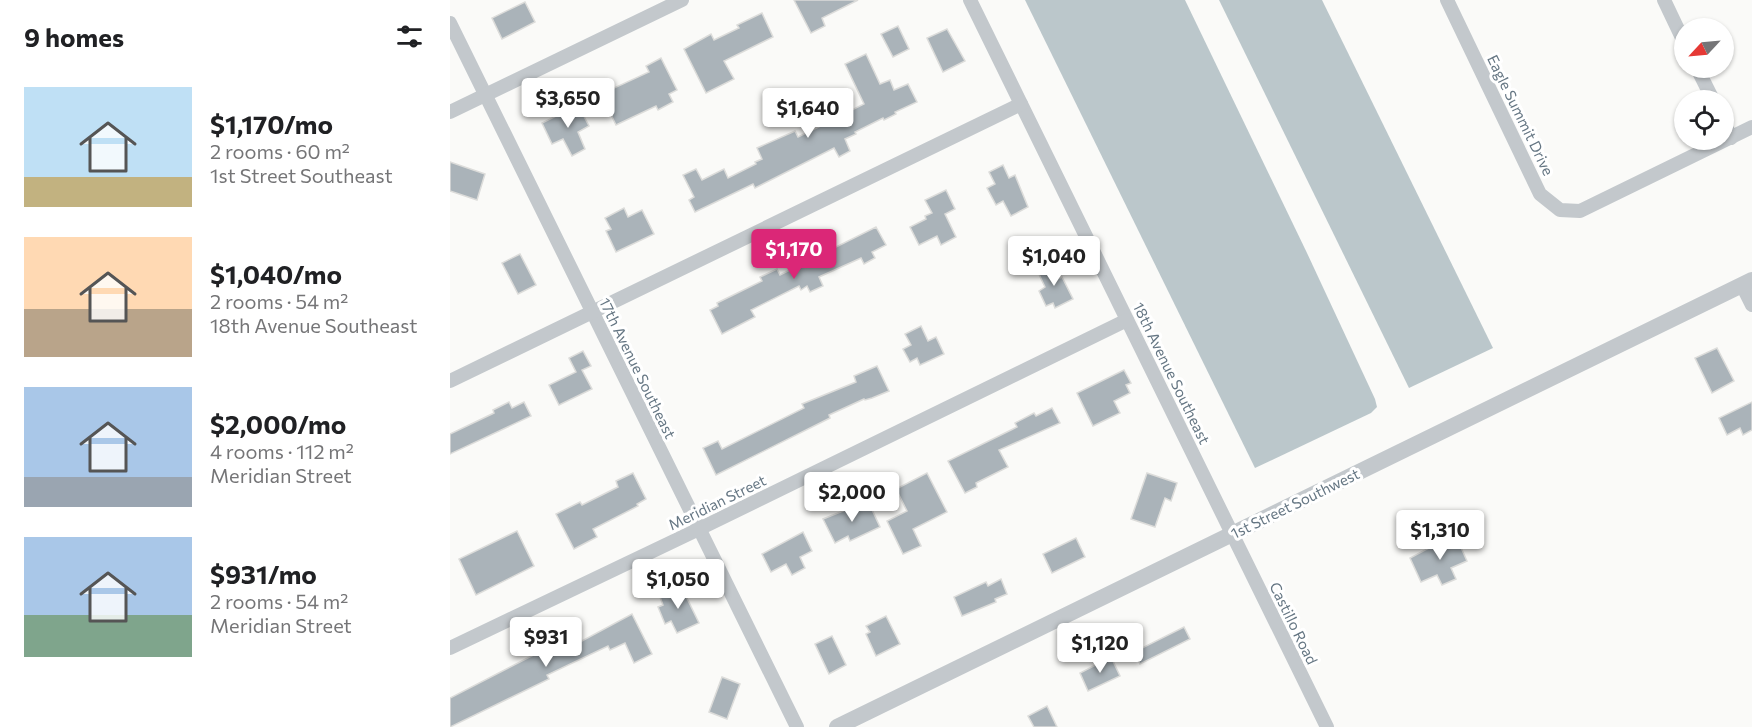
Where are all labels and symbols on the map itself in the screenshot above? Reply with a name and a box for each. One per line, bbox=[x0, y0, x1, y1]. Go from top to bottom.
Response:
north arrow bbox=[1674, 18, 1734, 78]
street label: Eagle Summit Drive bbox=[1484, 52, 1558, 178]
pin: $3,650 bbox=[519, 78, 617, 129]
pin: $1,640 bbox=[759, 88, 857, 139]
pin: $1,170 bbox=[745, 229, 843, 280]
pin: $1,040 bbox=[1005, 236, 1103, 287]
street label: 17th Avenue Southeast bbox=[596, 295, 680, 441]
street label: 18th Avenue Southeast bbox=[1130, 299, 1214, 447]
street label: 1st Street Southwest bbox=[1228, 464, 1362, 542]
street label: Meridian Street bbox=[665, 471, 769, 533]
pin: $2,000 bbox=[803, 472, 901, 523]
pin: $1,310 bbox=[1391, 510, 1489, 561]
pin: $1,050 bbox=[629, 559, 727, 610]
street label: Castillo Road bbox=[1266, 579, 1322, 667]
pin: $931 bbox=[510, 617, 582, 668]
pin: $1,120 bbox=[1051, 623, 1149, 674]

